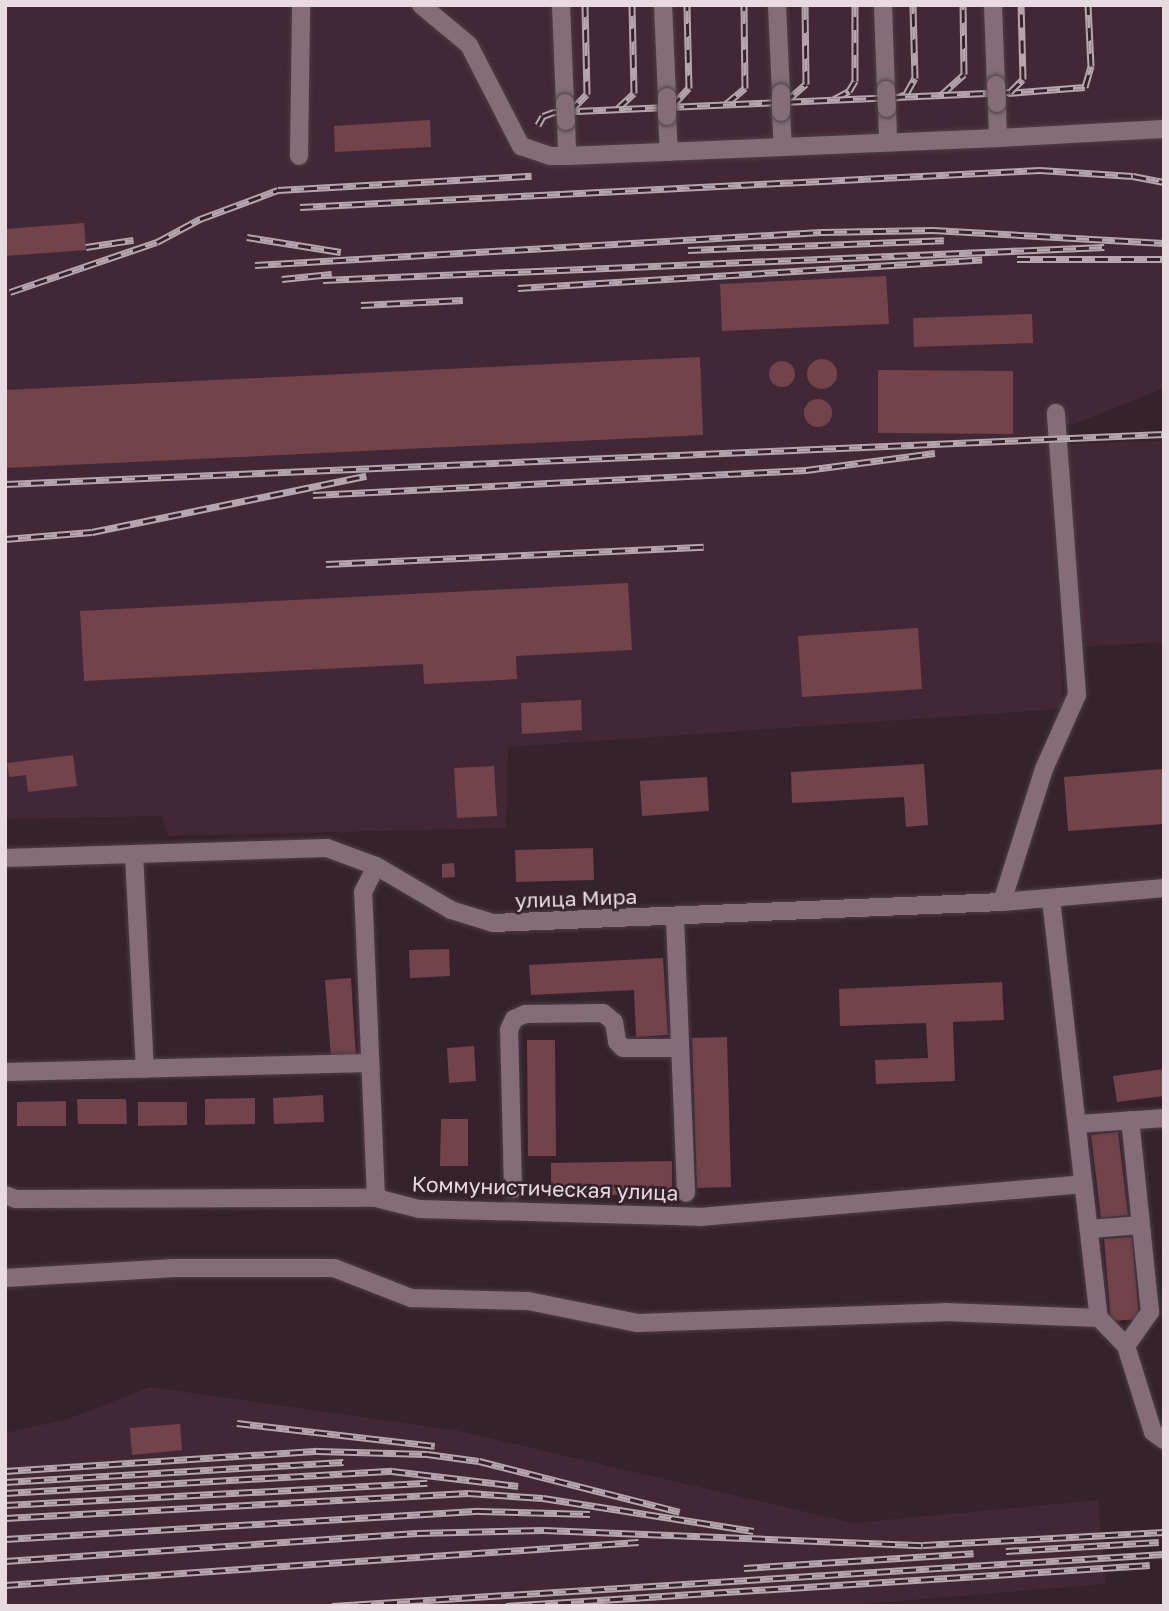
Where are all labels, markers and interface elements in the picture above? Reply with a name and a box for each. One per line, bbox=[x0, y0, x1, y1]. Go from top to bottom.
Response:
street label: улица Мира bbox=[514, 883, 638, 913]
street label: Коммунистическая улица bbox=[411, 1171, 679, 1205]

